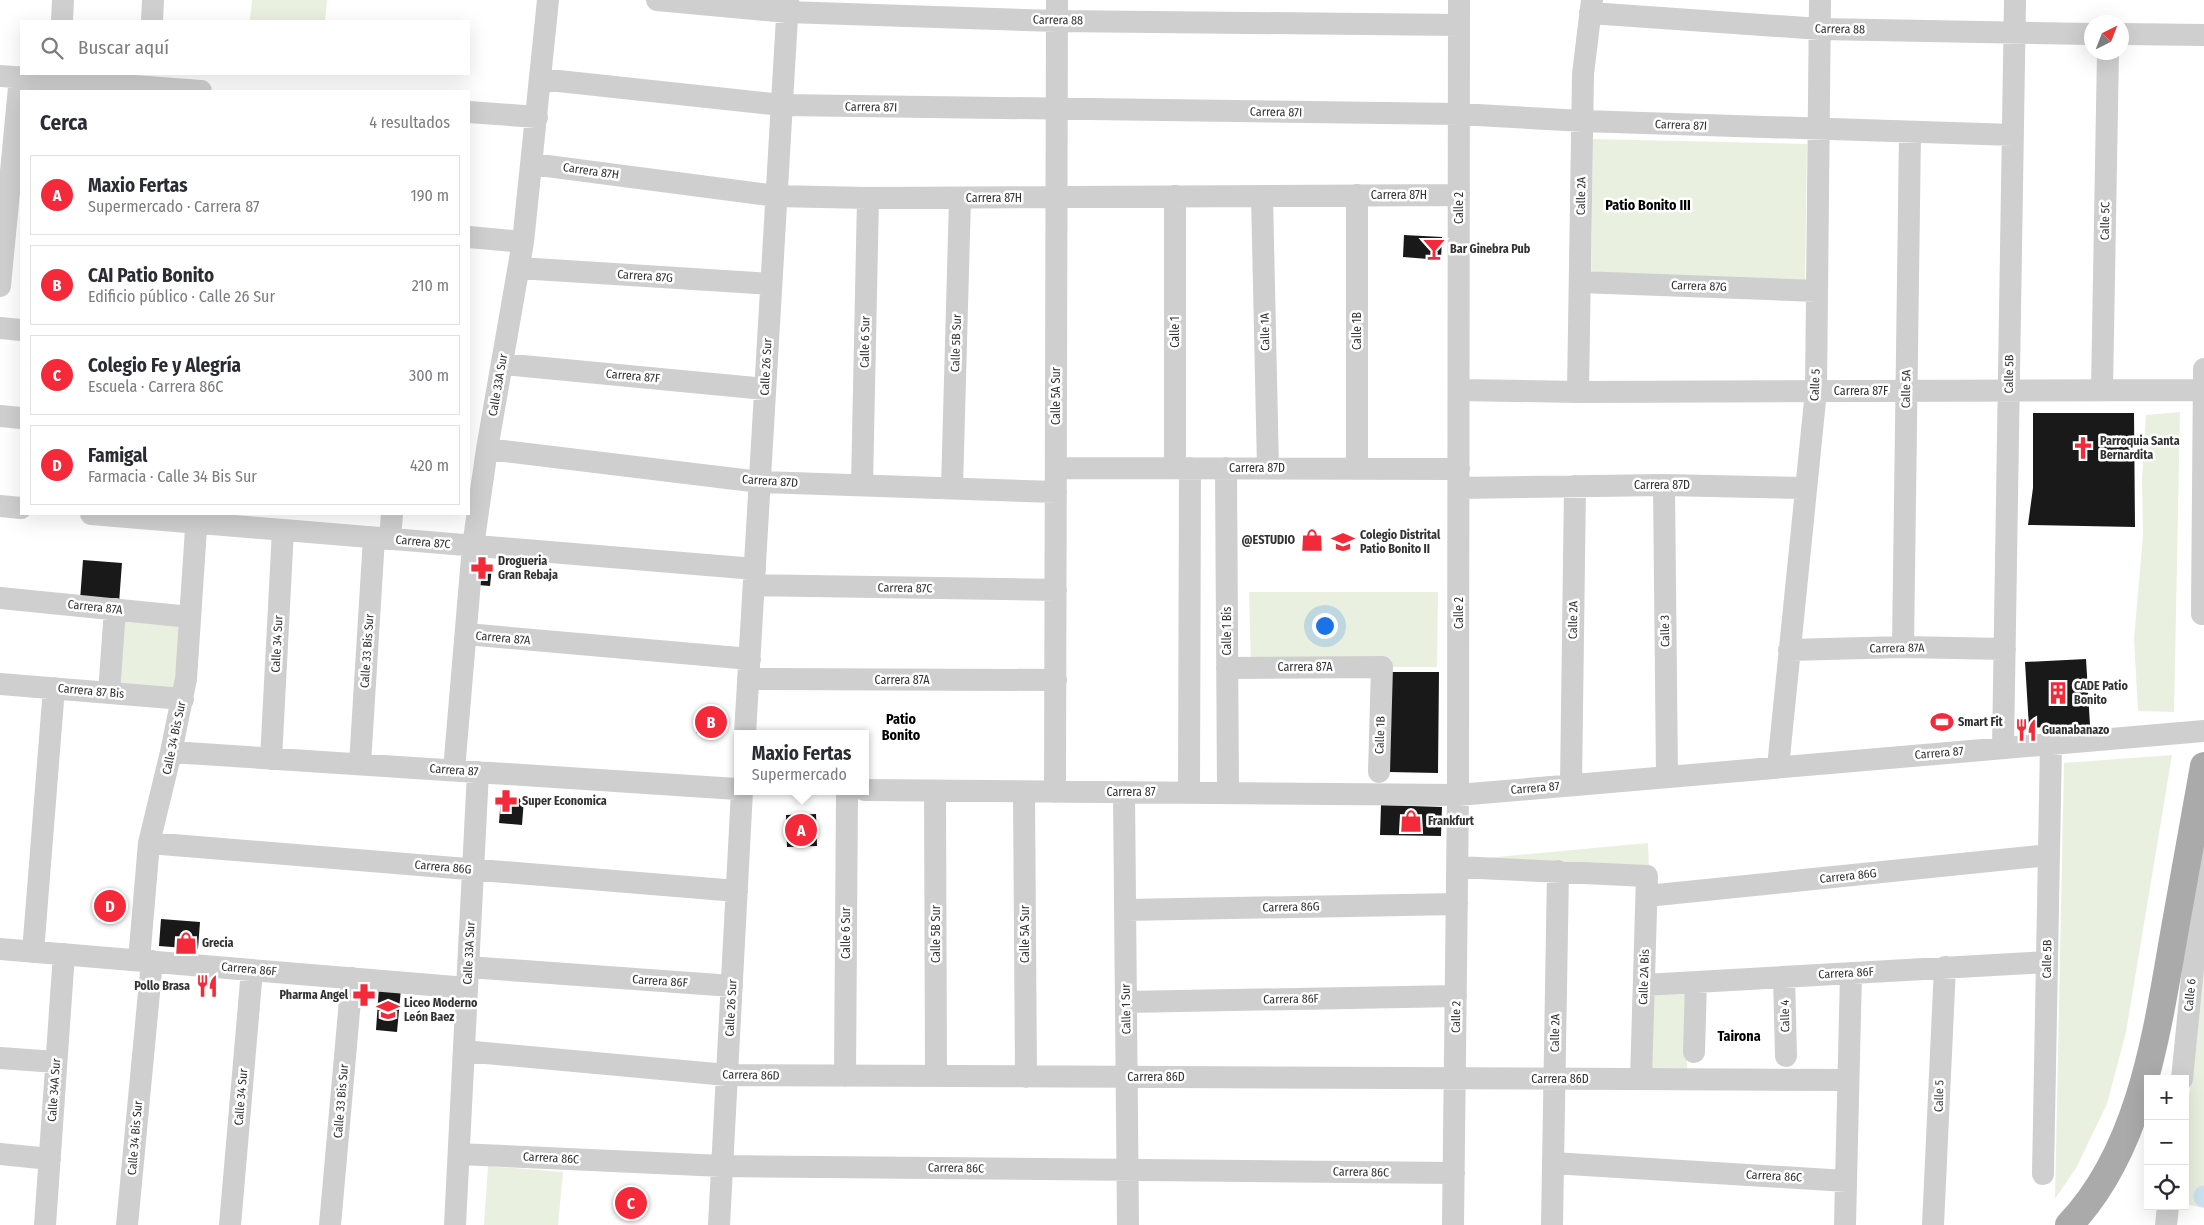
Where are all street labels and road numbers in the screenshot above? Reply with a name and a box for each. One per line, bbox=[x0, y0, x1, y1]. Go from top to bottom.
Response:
street label: Carrera 88 bbox=[1033, 13, 1083, 27]
street label: Carrera 88 bbox=[1815, 22, 1865, 36]
street label: Carrera 87I bbox=[845, 100, 897, 114]
street label: Carrera 87I bbox=[1250, 105, 1302, 119]
street label: Carrera 87I bbox=[1655, 117, 1707, 133]
street label: Carrera 87H bbox=[562, 160, 620, 182]
street label: Calle 2A bbox=[1574, 176, 1588, 215]
street label: Carrera 87H bbox=[1371, 188, 1427, 202]
street label: Carrera 87H bbox=[966, 191, 1022, 205]
street label: Calle 2 bbox=[1452, 192, 1466, 224]
street label: Calle 5C bbox=[2098, 202, 2112, 240]
street label: Carrera 87G bbox=[617, 267, 673, 285]
street label: Carrera 87G bbox=[1671, 278, 1727, 294]
street label: Calle 1A bbox=[1258, 312, 1272, 351]
street label: Calle 1B bbox=[1350, 312, 1364, 350]
street label: Calle 5B Sur bbox=[948, 313, 964, 372]
street label: Calle 6 Sur bbox=[858, 315, 872, 368]
street label: Calle 1 bbox=[1168, 316, 1182, 348]
street label: Calle 26 Sur bbox=[758, 337, 775, 396]
street label: Calle 33A Sur bbox=[486, 352, 511, 417]
street label: Calle 5B bbox=[2002, 354, 2016, 394]
street label: Calle 5A Sur bbox=[1049, 366, 1063, 425]
street label: Carrera 87F bbox=[605, 367, 661, 385]
street label: Calle 5 bbox=[1807, 368, 1823, 401]
street label: Calle 5A bbox=[1899, 369, 1913, 408]
street label: Carrera 87F bbox=[1834, 384, 1889, 398]
street label: Carrera 87D bbox=[1229, 461, 1285, 475]
street label: Carrera 87D bbox=[742, 472, 798, 490]
street label: Carrera 87D bbox=[1634, 478, 1690, 492]
street label: Carrera 87C bbox=[395, 533, 451, 551]
street label: Carrera 87C bbox=[877, 581, 933, 595]
street label: Carrera 87A bbox=[67, 597, 124, 617]
street label: Calle 2 bbox=[1452, 597, 1466, 629]
street label: Calle 2A bbox=[1566, 600, 1580, 639]
street label: Calle 1 Bis bbox=[1220, 607, 1234, 655]
street label: Calle 33 Bis Sur bbox=[357, 613, 377, 689]
street label: Calle 34 Sur bbox=[269, 614, 286, 673]
street label: Calle 3 bbox=[1658, 615, 1672, 647]
street label: Carrera 87A bbox=[475, 629, 532, 647]
street label: Carrera 87A bbox=[1869, 641, 1925, 655]
street label: Carrera 87A bbox=[1278, 660, 1333, 674]
street label: Carrera 87A bbox=[875, 673, 930, 687]
street label: Carrera 87 Bis bbox=[57, 681, 125, 701]
street label: Calle 34 Bis Sur bbox=[159, 699, 189, 776]
street label: Calle 1B bbox=[1372, 715, 1388, 754]
street label: Carrera 87 bbox=[1914, 744, 1964, 762]
street label: Carrera 87 bbox=[429, 761, 479, 779]
street label: Carrera 87 bbox=[1510, 779, 1560, 797]
street label: Carrera 87 bbox=[1106, 785, 1156, 799]
street label: Carrera 86G bbox=[414, 858, 472, 876]
street label: Carrera 86G bbox=[1819, 866, 1877, 886]
street label: Carrera 86G bbox=[1262, 900, 1320, 914]
street label: Calle 5B Sur bbox=[929, 904, 943, 963]
street label: Calle 5A Sur bbox=[1018, 904, 1032, 963]
street label: Calle 6 Sur bbox=[839, 906, 853, 959]
street label: Calle 33A Sur bbox=[460, 920, 478, 985]
street label: Calle 5B bbox=[2040, 939, 2054, 979]
street label: Calle 2A Bis bbox=[1636, 949, 1652, 1005]
street label: Carrera 86F bbox=[221, 960, 278, 978]
street label: Carrera 86F bbox=[1818, 965, 1875, 981]
street label: Carrera 86F bbox=[632, 972, 689, 990]
street label: Calle 26 Sur bbox=[723, 978, 740, 1037]
street label: Calle 6 bbox=[2181, 978, 2199, 1012]
street label: Calle 1 Sur bbox=[1119, 983, 1133, 1034]
street label: Carrera 86F bbox=[1263, 992, 1320, 1006]
street label: Calle 4 bbox=[1778, 999, 1792, 1032]
street label: Calle 2 bbox=[1449, 1001, 1463, 1033]
street label: Calle 2A bbox=[1548, 1013, 1562, 1052]
street label: Calle 34A Sur bbox=[45, 1057, 63, 1122]
street label: Calle 33 Bis Sur bbox=[331, 1063, 351, 1139]
street label: Calle 34 Sur bbox=[232, 1067, 251, 1126]
street label: Carrera 86D bbox=[722, 1068, 780, 1082]
street label: Carrera 86D bbox=[1127, 1070, 1185, 1084]
street label: Carrera 86D bbox=[1531, 1072, 1589, 1086]
street label: Calle 5 bbox=[1931, 1079, 1947, 1112]
street label: Calle 34 Bis Sur bbox=[125, 1099, 145, 1176]
street label: Carrera 86C bbox=[522, 1150, 580, 1166]
street label: Carrera 86C bbox=[928, 1161, 984, 1175]
street label: Carrera 86C bbox=[1333, 1165, 1389, 1179]
street label: Carrera 86C bbox=[1745, 1168, 1803, 1184]

